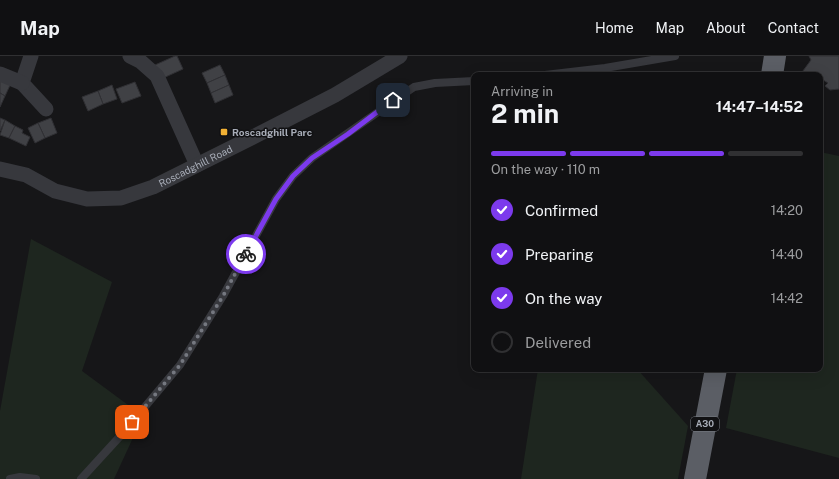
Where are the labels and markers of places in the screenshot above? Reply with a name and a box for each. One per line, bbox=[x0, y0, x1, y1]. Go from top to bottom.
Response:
pin bbox=[376, 83, 410, 117]
place label: Roscadghill Parc bbox=[232, 126, 313, 138]
marker: Roscadghill Parc bbox=[219, 127, 229, 137]
pin bbox=[115, 405, 149, 439]

